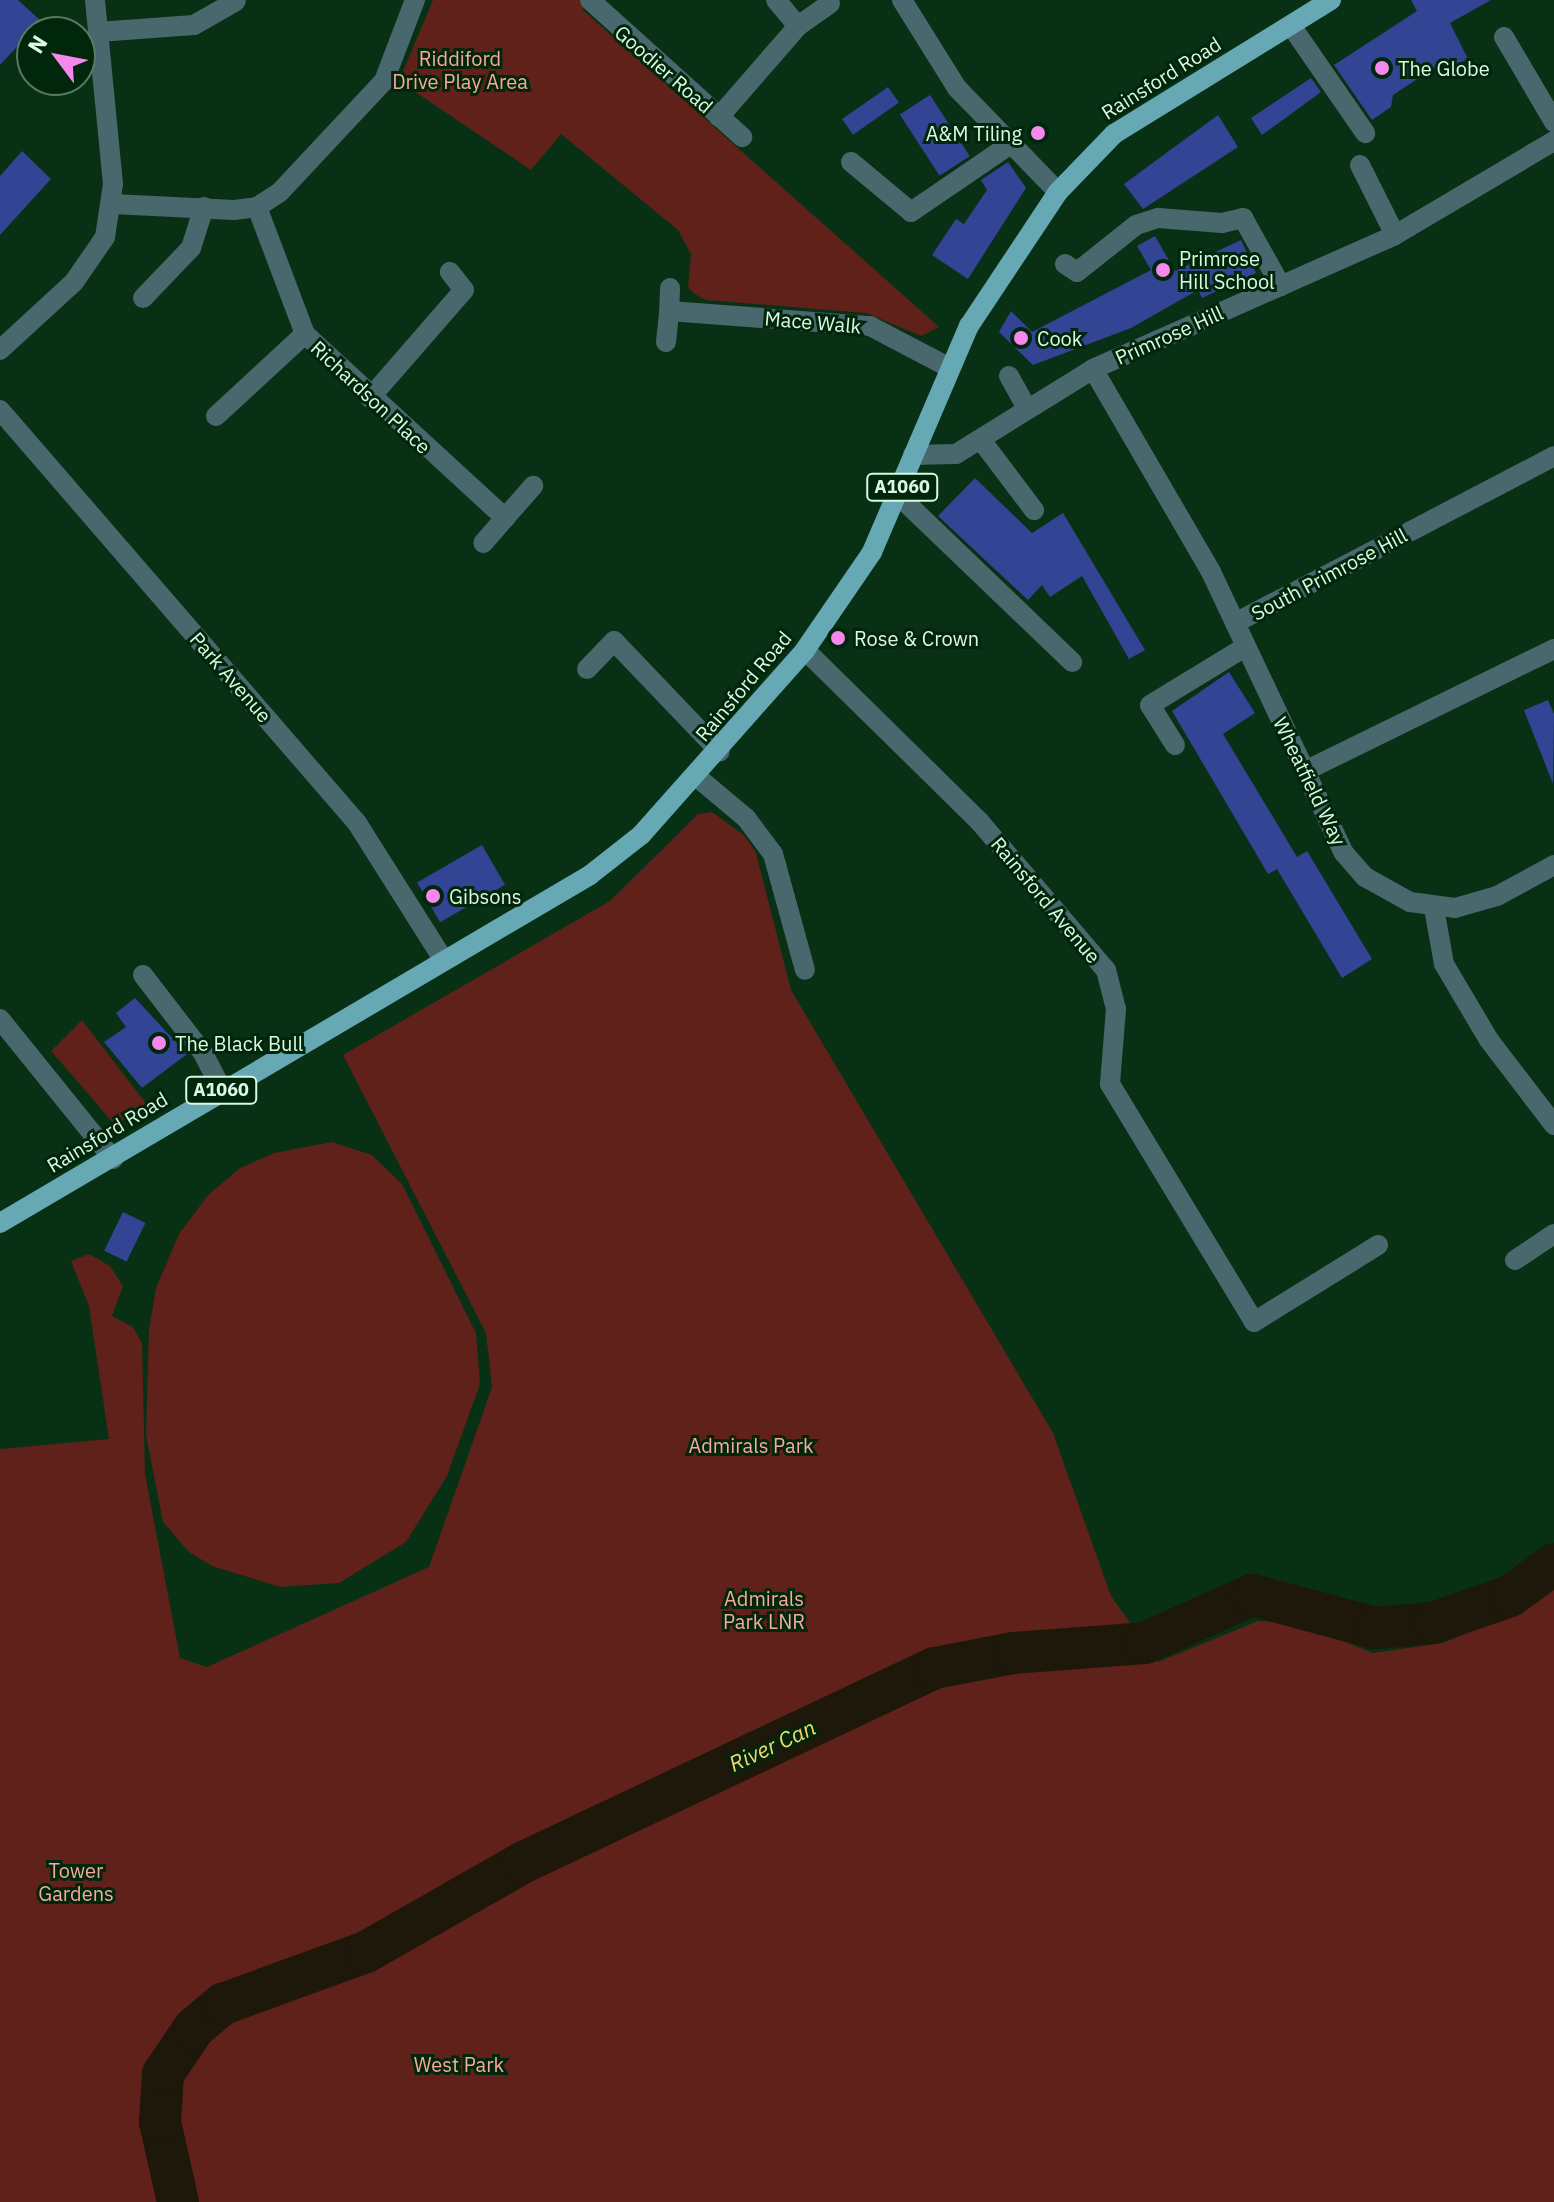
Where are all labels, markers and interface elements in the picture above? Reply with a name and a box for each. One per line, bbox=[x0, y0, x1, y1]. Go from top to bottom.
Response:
north arrow bbox=[16, 16, 96, 96]
street label: Goodier Road bbox=[610, 20, 718, 118]
text: N bbox=[20, 30, 53, 59]
street label: Rainsford Road bbox=[1097, 32, 1225, 124]
park label: Riddiford Drive Play Area bbox=[392, 46, 528, 93]
place label: The Globe bbox=[1398, 56, 1490, 80]
marker: The Globe bbox=[1373, 59, 1391, 77]
place label: A&M Tiling bbox=[926, 121, 1022, 145]
marker: A&M Tiling bbox=[1029, 124, 1047, 142]
place label: Primrose Hill School bbox=[1179, 246, 1275, 293]
marker: Primrose Hill School bbox=[1154, 261, 1172, 279]
street label: Primrose Hill bbox=[1111, 301, 1227, 369]
street label: Mace Walk bbox=[764, 306, 862, 338]
place label: Cook bbox=[1037, 326, 1082, 350]
marker: Cook bbox=[1012, 329, 1030, 347]
street label: Richardson Place bbox=[306, 335, 436, 459]
road number: A1060 bbox=[866, 473, 938, 501]
street label: South Primrose Hill bbox=[1247, 523, 1411, 625]
street label: Rainsford Road bbox=[690, 626, 796, 746]
place label: Rose & Crown bbox=[854, 626, 979, 650]
street label: Park Avenue bbox=[185, 627, 277, 727]
marker: Rose & Crown bbox=[829, 629, 847, 647]
street label: Wheatfield Way bbox=[1269, 713, 1351, 849]
street label: Rainsford Avenue bbox=[986, 832, 1106, 968]
place label: Gibsons bbox=[449, 884, 522, 908]
marker: Gibsons bbox=[424, 887, 442, 905]
place label: The Black Bull bbox=[175, 1031, 303, 1055]
marker: The Black Bull bbox=[150, 1034, 168, 1052]
road number: A1060 bbox=[185, 1076, 257, 1104]
street label: Rainsford Road bbox=[42, 1087, 172, 1177]
park label: Admirals Park bbox=[688, 1433, 814, 1457]
park label: Admirals Park LNR bbox=[723, 1586, 805, 1633]
water label: River Can bbox=[724, 1713, 820, 1777]
park label: Tower Gardens bbox=[38, 1858, 114, 1905]
park label: West Park bbox=[414, 2052, 504, 2076]

